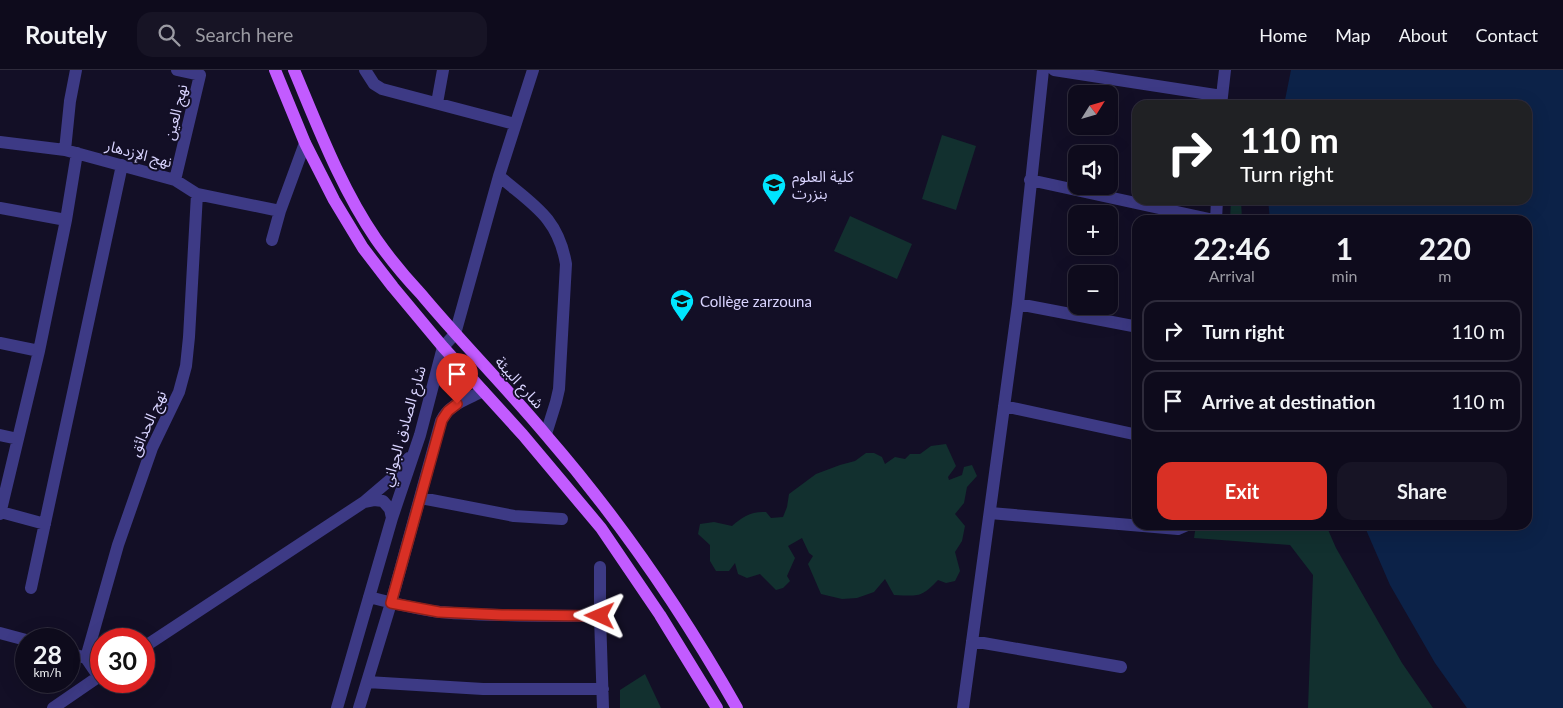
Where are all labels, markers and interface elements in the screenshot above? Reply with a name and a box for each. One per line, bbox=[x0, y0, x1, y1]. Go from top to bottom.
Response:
search box bbox=[137, 12, 487, 57]
text: Routely bbox=[25, 20, 107, 49]
icon: search bbox=[155, 21, 183, 49]
text: Search here bbox=[195, 23, 293, 46]
text: Home bbox=[1259, 24, 1307, 46]
text: Map bbox=[1335, 24, 1371, 46]
text: About bbox=[1399, 24, 1448, 46]
text: Contact bbox=[1476, 24, 1538, 46]
street label: نهج العين bbox=[159, 82, 195, 143]
north arrow bbox=[1068, 85, 1118, 135]
map controls bbox=[1068, 85, 1118, 315]
text: 110 m bbox=[1240, 118, 1339, 160]
icon: right bbox=[1157, 120, 1222, 185]
street label: نهج الإزدهار bbox=[102, 135, 174, 174]
button: sound bbox=[1068, 145, 1118, 195]
text: Turn right bbox=[1240, 160, 1334, 187]
place label: كلية العلوم بنزرت bbox=[792, 167, 854, 203]
school or university icon: كلية العلوم بنزرت bbox=[761, 172, 787, 206]
button: + bbox=[1068, 205, 1118, 255]
text: 22:46 bbox=[1193, 230, 1270, 266]
text: 1 bbox=[1336, 230, 1353, 266]
text: 220 bbox=[1419, 230, 1471, 266]
button: − bbox=[1068, 265, 1118, 315]
text: Arrival bbox=[1209, 266, 1255, 285]
text: min bbox=[1332, 266, 1358, 285]
text: m bbox=[1438, 266, 1451, 285]
school or university icon: Collège zarzouna bbox=[669, 288, 695, 322]
place label: Collège zarzouna bbox=[700, 292, 812, 310]
icon: right bbox=[1159, 317, 1187, 345]
text: Turn right bbox=[1202, 320, 1284, 343]
text: 110 m bbox=[1451, 320, 1505, 343]
street label: شارع البيئة bbox=[489, 352, 548, 415]
pin bbox=[436, 353, 478, 404]
icon: arrive bbox=[443, 360, 471, 388]
street label: شارع الصادق الجواني bbox=[377, 363, 433, 489]
street label: نهج الحدائق bbox=[125, 387, 173, 460]
icon: arrive bbox=[1159, 387, 1187, 415]
text: Arrive at destination bbox=[1202, 390, 1375, 413]
text: 110 m bbox=[1451, 390, 1505, 413]
button: Exit bbox=[1157, 462, 1327, 520]
button: Share bbox=[1337, 462, 1507, 520]
position arrow bbox=[573, 589, 625, 641]
speed limit sign: 30 bbox=[90, 628, 155, 693]
text: 28 bbox=[33, 639, 62, 669]
text: km/h bbox=[33, 665, 62, 680]

